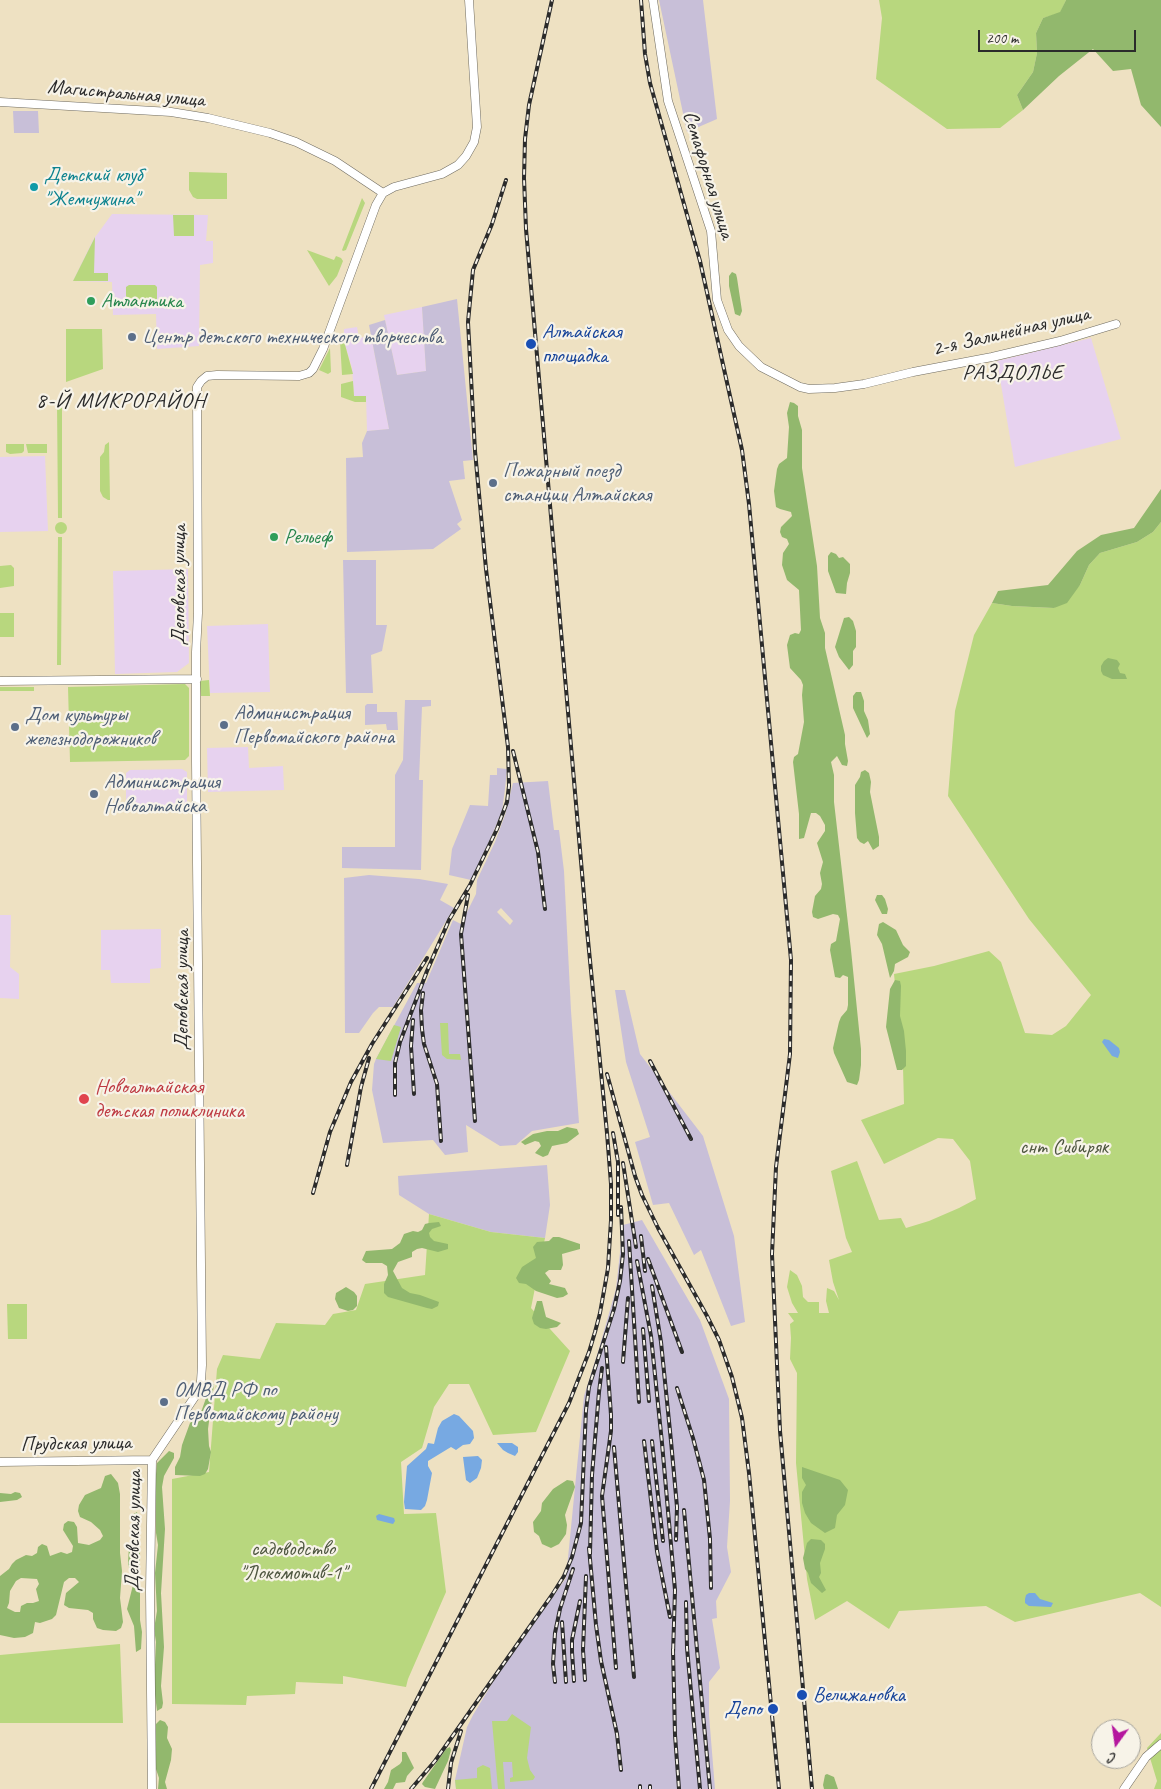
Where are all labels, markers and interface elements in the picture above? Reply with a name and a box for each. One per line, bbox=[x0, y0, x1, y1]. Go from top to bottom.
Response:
scale bar bbox=[981, 20, 1138, 52]
text: 200 m bbox=[986, 29, 1018, 48]
street label: Магистральная улица bbox=[46, 75, 206, 113]
street label: Семафорная улица bbox=[677, 108, 739, 242]
place label: Детский клуб "Жемчужина" bbox=[44, 162, 142, 212]
marker: Детский клуб "Жемчужина" bbox=[28, 181, 40, 193]
place label: Атлантика bbox=[101, 288, 183, 314]
marker: Атлантика bbox=[85, 295, 97, 307]
street label: 2-я Залинейная улица bbox=[930, 302, 1092, 362]
place label: Алтайская площадка bbox=[542, 319, 622, 369]
place label: Центр детского технического творчества bbox=[142, 324, 443, 350]
marker: Центр детского технического творчества bbox=[126, 331, 138, 343]
marker: Алтайская площадка bbox=[524, 337, 538, 351]
district label: РАЗДОЛЬЕ bbox=[961, 360, 1065, 386]
district label: 8-Й МИКРОРАЙОН bbox=[34, 388, 208, 414]
place label: Пожарный поезд станции Алтайская bbox=[503, 458, 651, 508]
marker: Пожарный поезд станции Алтайская bbox=[487, 477, 499, 489]
place label: Рельеф bbox=[284, 524, 332, 550]
street label: Деповская улица bbox=[166, 525, 192, 645]
marker: Рельеф bbox=[268, 531, 280, 543]
place label: Администрация Первомайского района bbox=[234, 700, 394, 750]
place label: Дом культуры железнодорожников bbox=[25, 702, 156, 752]
marker: Администрация Первомайского района bbox=[218, 719, 230, 731]
marker: Дом культуры железнодорожников bbox=[9, 721, 21, 733]
place label: Администрация Новоалтайска bbox=[104, 769, 220, 819]
marker: Администрация Новоалтайска bbox=[88, 788, 100, 800]
street label: Деповская улица bbox=[169, 930, 195, 1050]
place label: Новоалтайская детская поликлиника bbox=[95, 1074, 244, 1124]
marker: Новоалтайская детская поликлиника bbox=[77, 1092, 91, 1106]
park label: снт Сибиряк bbox=[1020, 1134, 1108, 1160]
place label: ОМВД РФ по Первомайскому району bbox=[174, 1377, 338, 1427]
marker: ОМВД РФ по Первомайскому району bbox=[158, 1396, 170, 1408]
street label: Прудская улица bbox=[21, 1430, 131, 1458]
street label: Деповская улица bbox=[120, 1470, 148, 1592]
park label: садоводство "Локомотив-1" bbox=[240, 1536, 346, 1586]
place label: Велижановка bbox=[813, 1682, 905, 1708]
marker: Велижановка bbox=[795, 1688, 809, 1702]
place label: Депо bbox=[724, 1696, 762, 1722]
marker: Депо bbox=[766, 1702, 780, 1716]
north arrow bbox=[1091, 1719, 1141, 1769]
text: С bbox=[1107, 1749, 1118, 1767]

